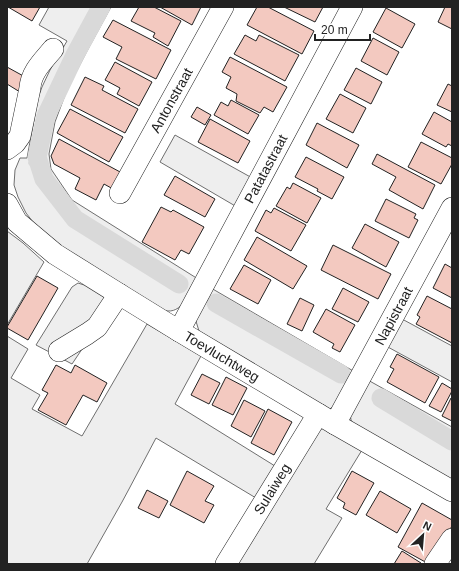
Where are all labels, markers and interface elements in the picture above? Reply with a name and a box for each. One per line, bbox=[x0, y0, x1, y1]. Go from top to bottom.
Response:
scale bar bbox=[315, 16, 370, 42]
text: 20 m bbox=[321, 23, 348, 37]
street label: Antonstraat bbox=[147, 65, 196, 135]
street label: Patatastraat bbox=[241, 131, 291, 206]
street label: Napistraat bbox=[371, 284, 416, 348]
street label: Toevluchtweg bbox=[181, 328, 262, 385]
street label: Sulaiweg bbox=[250, 461, 294, 517]
north arrow bbox=[403, 515, 443, 555]
text: N bbox=[421, 519, 434, 533]

